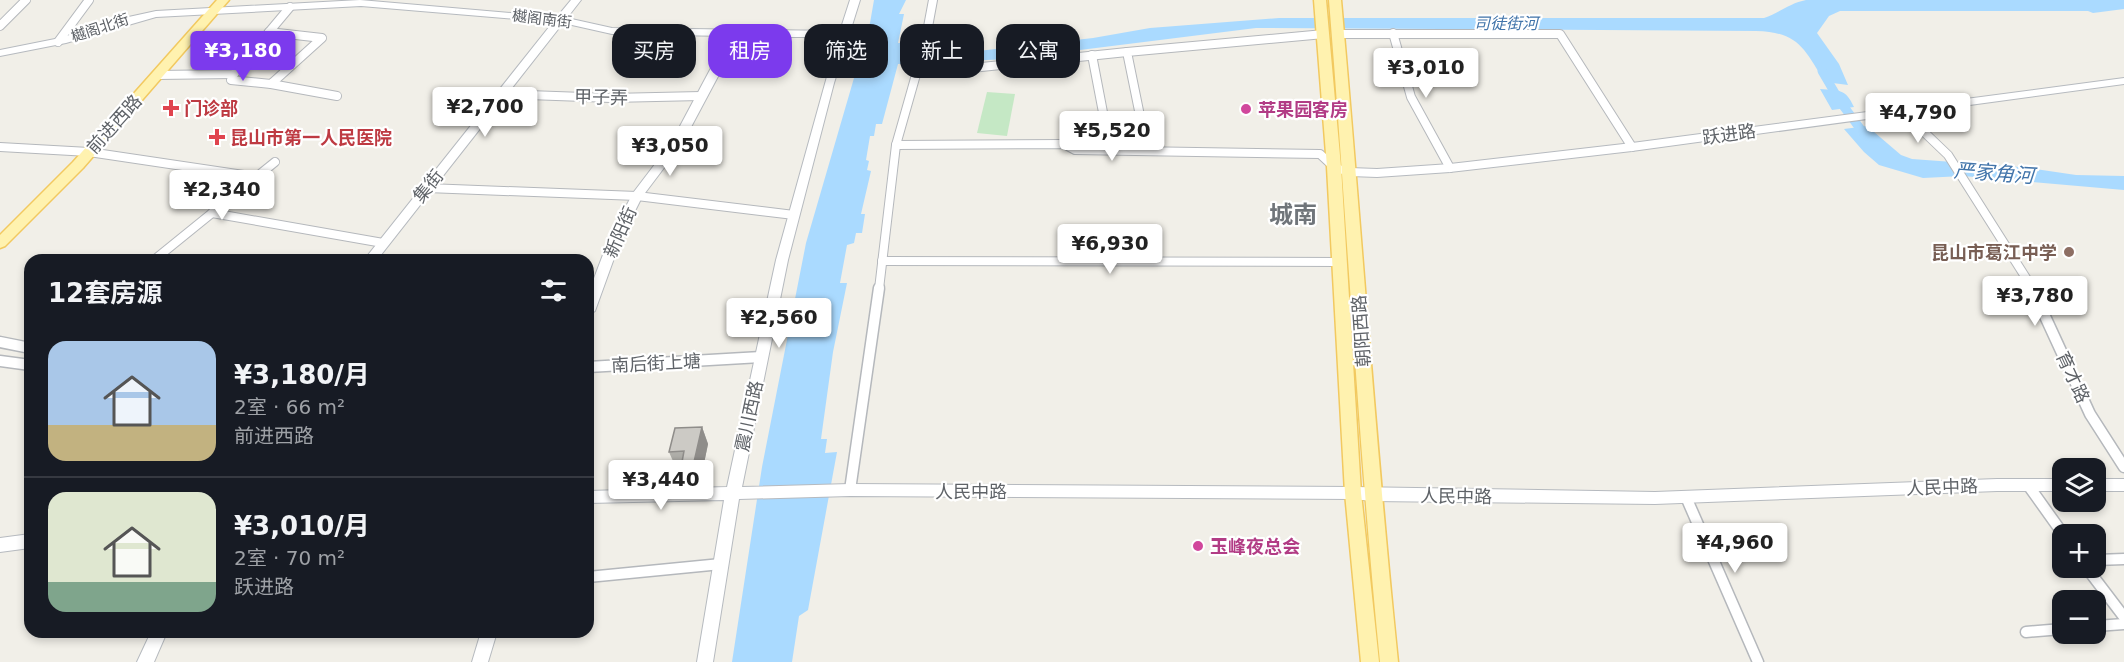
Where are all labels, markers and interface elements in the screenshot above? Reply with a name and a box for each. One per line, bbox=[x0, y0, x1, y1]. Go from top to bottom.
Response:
street label: 樾阁南街 bbox=[511, 6, 573, 32]
street label: 樾阁北街 bbox=[69, 10, 131, 46]
water label: 司徒街河 bbox=[1474, 14, 1541, 33]
chip: 买房 bbox=[612, 24, 696, 78]
chip: 租房 bbox=[708, 24, 792, 78]
chip: 筛选 bbox=[804, 24, 888, 78]
chip: 新上 bbox=[900, 24, 984, 78]
chip: 公寓 bbox=[996, 24, 1080, 78]
pin: ¥3,180 bbox=[194, 31, 292, 82]
text: ¥3,180 bbox=[204, 38, 282, 62]
pin: ¥3,010 bbox=[1377, 48, 1475, 99]
text: ¥3,010 bbox=[1387, 55, 1465, 79]
street label: 甲子弄 bbox=[574, 86, 628, 108]
pin: ¥2,700 bbox=[436, 87, 534, 138]
street label: 前进西路 bbox=[82, 90, 146, 158]
pin: ¥4,790 bbox=[1869, 93, 1967, 144]
text: ¥2,700 bbox=[446, 94, 524, 118]
place label: 门诊部 bbox=[184, 98, 238, 119]
marker: 门诊部 bbox=[162, 99, 180, 117]
place label: 苹果园客房 bbox=[1258, 99, 1348, 120]
text: ¥4,790 bbox=[1879, 100, 1957, 124]
marker: 苹果园客房 bbox=[1239, 102, 1253, 116]
pin: ¥5,520 bbox=[1063, 111, 1161, 162]
text: ¥5,520 bbox=[1073, 118, 1151, 142]
street label: 跃进路 bbox=[1701, 120, 1757, 148]
pin: ¥3,050 bbox=[621, 126, 719, 177]
place label: 昆山市第一人民医院 bbox=[230, 127, 392, 148]
marker: 昆山市第一人民医院 bbox=[208, 128, 226, 146]
text: ¥3,050 bbox=[631, 133, 709, 157]
water label: 严家角河 bbox=[1953, 158, 2039, 188]
street label: 集街 bbox=[409, 165, 447, 207]
pin: ¥2,340 bbox=[173, 170, 271, 221]
text: ¥2,340 bbox=[183, 177, 261, 201]
district label: 城南 bbox=[1269, 201, 1317, 229]
street label: 新阳街 bbox=[599, 203, 641, 261]
pin: ¥6,930 bbox=[1061, 224, 1159, 275]
text: ¥6,930 bbox=[1071, 231, 1149, 255]
place label: 昆山市葛江中学 bbox=[1931, 242, 2057, 263]
marker: 昆山市葛江中学 bbox=[2062, 245, 2076, 259]
icon: filters bbox=[537, 274, 570, 307]
pin: ¥3,780 bbox=[1986, 276, 2084, 327]
text: 12套房源 bbox=[48, 278, 162, 308]
text: ¥3,780 bbox=[1996, 283, 2074, 307]
street label: 朝阳西路 bbox=[1348, 294, 1374, 368]
pin: ¥2,560 bbox=[730, 298, 828, 349]
text: ¥2,560 bbox=[740, 305, 818, 329]
street label: 育才路 bbox=[2052, 348, 2094, 406]
street label: 南后街上塘 bbox=[611, 350, 701, 376]
text: ¥3,180/月 bbox=[234, 360, 370, 390]
icon: home bbox=[96, 365, 168, 437]
street label: 震川西路 bbox=[731, 379, 767, 453]
text: 2室 · 66 m² bbox=[234, 395, 345, 419]
text: 前进西路 bbox=[234, 424, 314, 448]
map controls bbox=[2052, 458, 2106, 644]
button: layers bbox=[2052, 458, 2106, 512]
pin: ¥3,440 bbox=[612, 460, 710, 511]
text: ¥3,440 bbox=[622, 467, 700, 491]
street label: 人民中路 bbox=[1906, 475, 1978, 499]
street label: 人民中路 bbox=[935, 481, 1007, 502]
street label: 人民中路 bbox=[1420, 485, 1492, 507]
text: ¥3,010/月 bbox=[234, 511, 370, 541]
icon: home bbox=[96, 516, 168, 588]
pin: ¥4,960 bbox=[1686, 523, 1784, 574]
button: + bbox=[2052, 524, 2106, 578]
text: ¥4,960 bbox=[1696, 530, 1774, 554]
place label: 玉峰夜总会 bbox=[1210, 536, 1300, 557]
marker: 玉峰夜总会 bbox=[1191, 539, 1205, 553]
text: 2室 · 70 m² bbox=[234, 546, 345, 570]
text: 跃进路 bbox=[234, 575, 294, 599]
button: − bbox=[2052, 590, 2106, 644]

